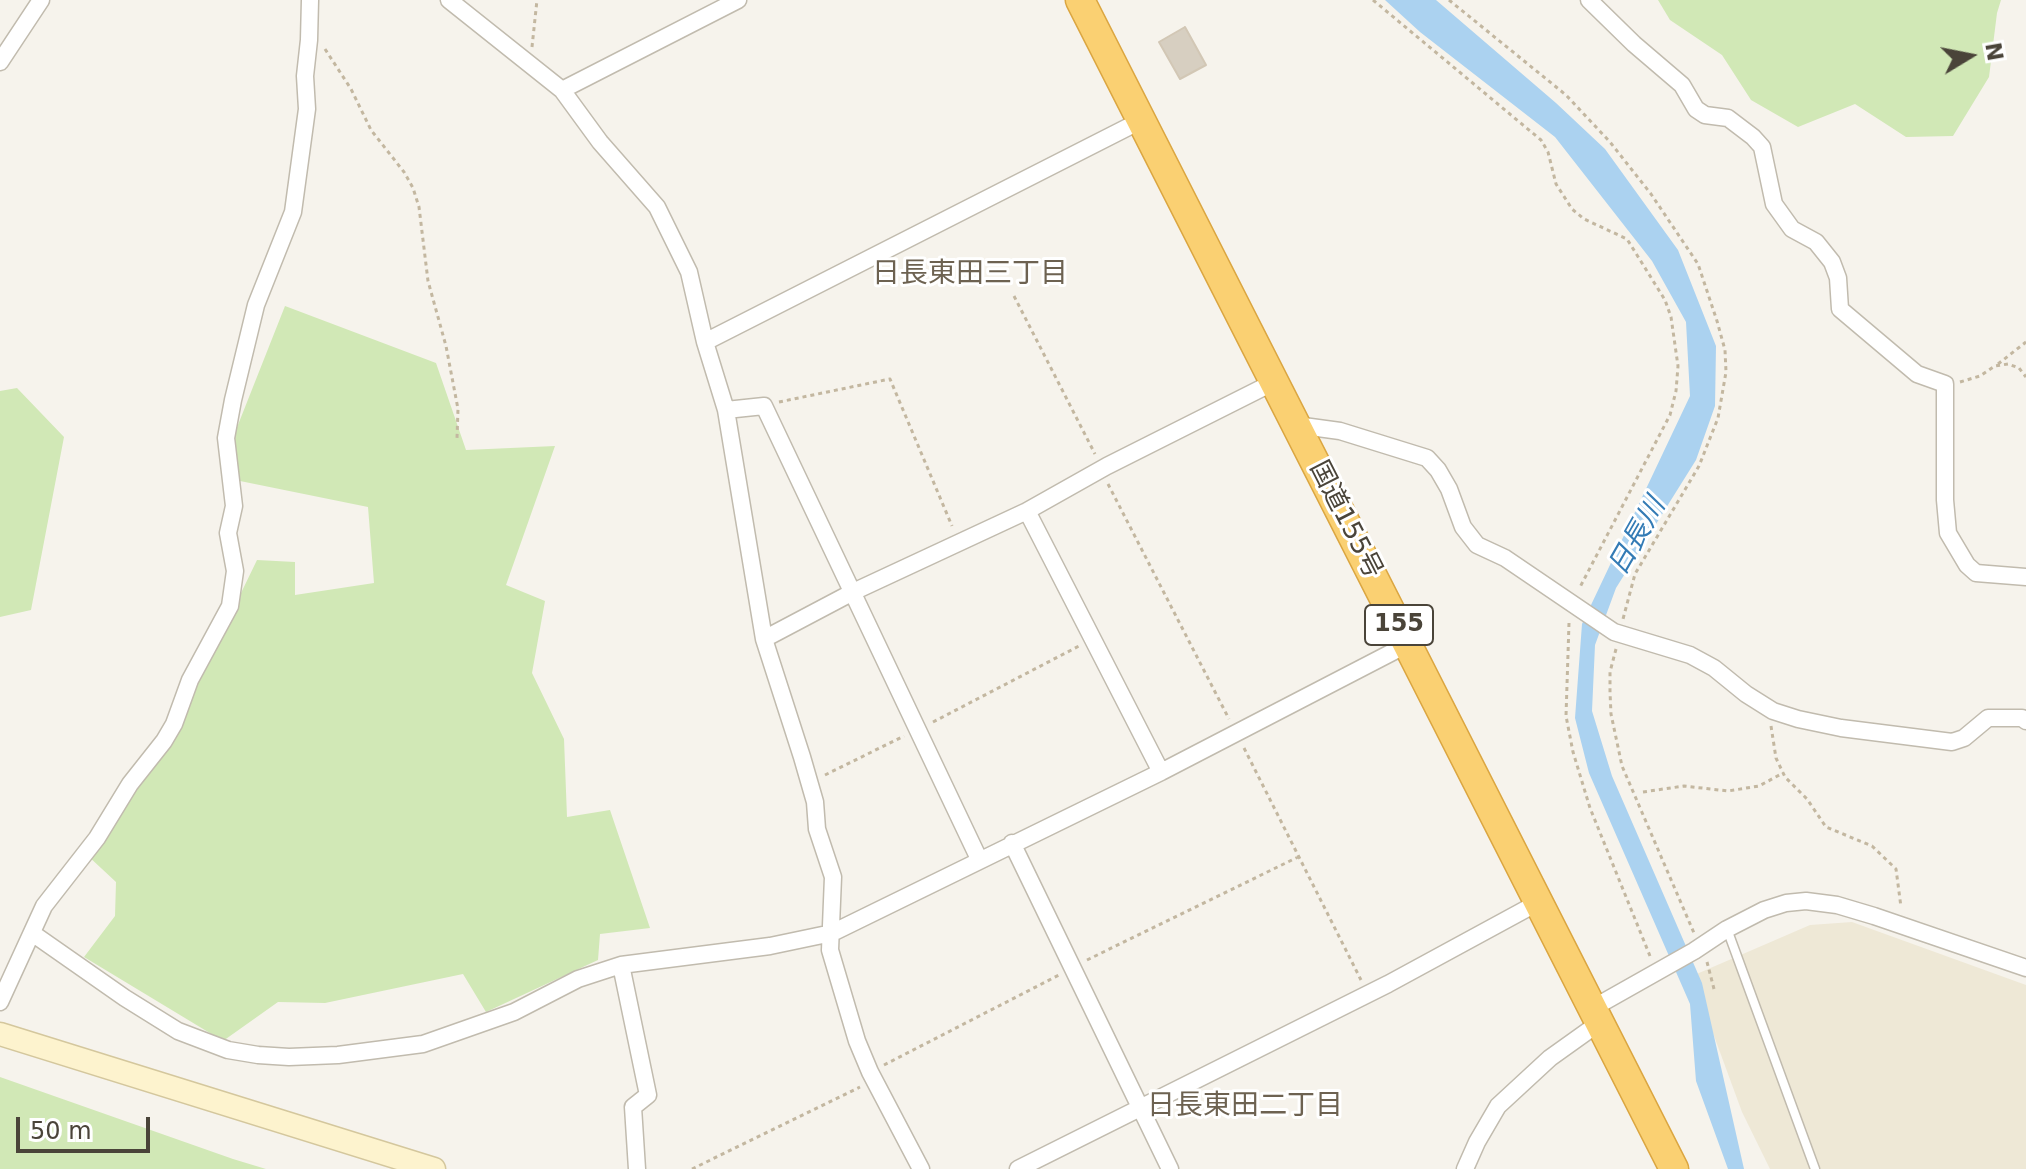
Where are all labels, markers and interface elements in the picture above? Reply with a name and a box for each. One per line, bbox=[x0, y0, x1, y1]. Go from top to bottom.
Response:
north arrow bbox=[1930, 16, 2010, 96]
text: N bbox=[1980, 40, 2008, 63]
district label: 日長東田三丁目 bbox=[872, 258, 1068, 292]
street label: 国道155号 bbox=[1302, 456, 1388, 584]
water label: 日長川 bbox=[1602, 492, 1674, 582]
road number: 155 bbox=[1365, 605, 1433, 645]
district label: 日長東田二丁目 bbox=[1147, 1090, 1343, 1124]
scale bar bbox=[20, 1101, 154, 1151]
text: 50 m bbox=[30, 1117, 92, 1145]

